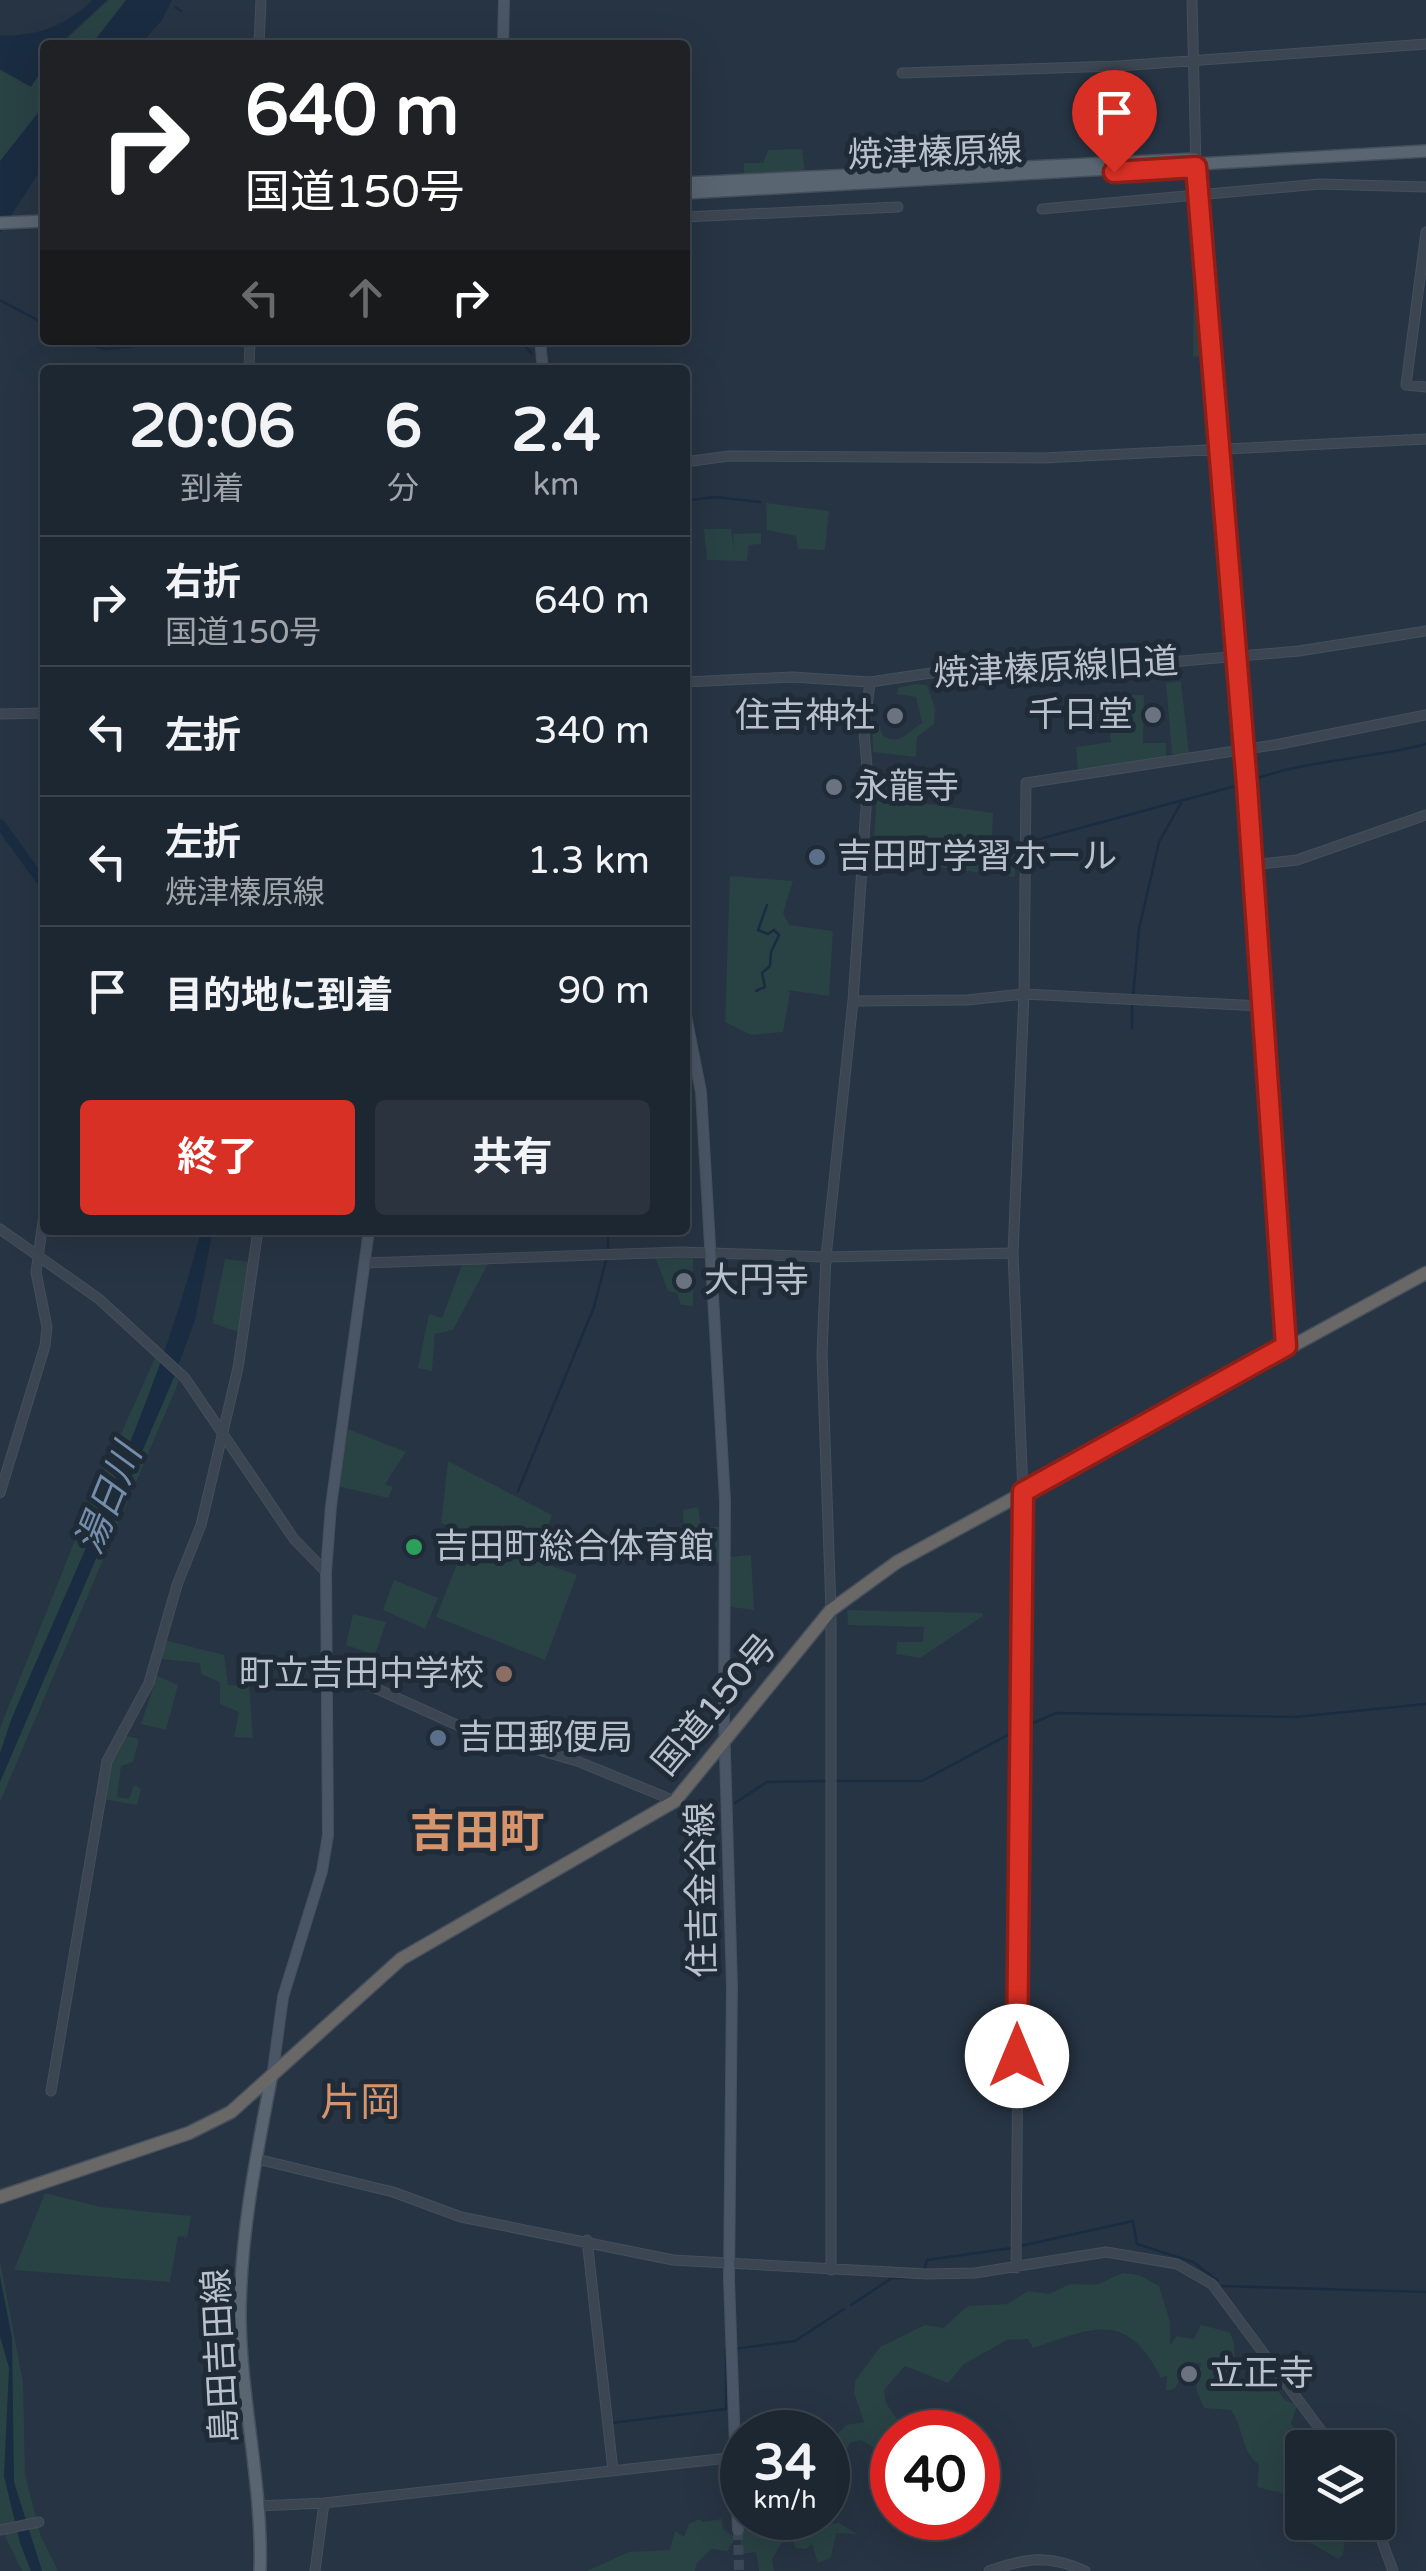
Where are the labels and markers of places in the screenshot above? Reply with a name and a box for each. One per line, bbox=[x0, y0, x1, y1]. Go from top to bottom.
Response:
pin bbox=[1072, 70, 1157, 173]
place label: 千日堂 bbox=[1028, 694, 1133, 736]
place label: 住吉神社 bbox=[735, 695, 875, 737]
marker: 千日堂 bbox=[1142, 704, 1164, 726]
marker: 住吉神社 bbox=[884, 705, 906, 727]
place label: 永龍寺 bbox=[854, 766, 959, 808]
marker: 永龍寺 bbox=[823, 776, 845, 798]
place label: 吉田町学習ホール bbox=[837, 836, 1117, 878]
marker: 吉田町学習ホール bbox=[806, 846, 828, 868]
place label: 大円寺 bbox=[704, 1260, 809, 1302]
marker: 大円寺 bbox=[673, 1270, 695, 1292]
place label: 吉田町総合体育館 bbox=[434, 1526, 714, 1568]
marker: 吉田町総合体育館 bbox=[403, 1536, 425, 1558]
place label: 町立吉田中学校 bbox=[239, 1653, 484, 1695]
marker: 町立吉田中学校 bbox=[493, 1663, 515, 1685]
place label: 吉田郵便局 bbox=[458, 1717, 633, 1759]
marker: 吉田郵便局 bbox=[427, 1727, 449, 1749]
place label: 立正寺 bbox=[1209, 2353, 1314, 2395]
marker: 立正寺 bbox=[1178, 2363, 1200, 2385]

